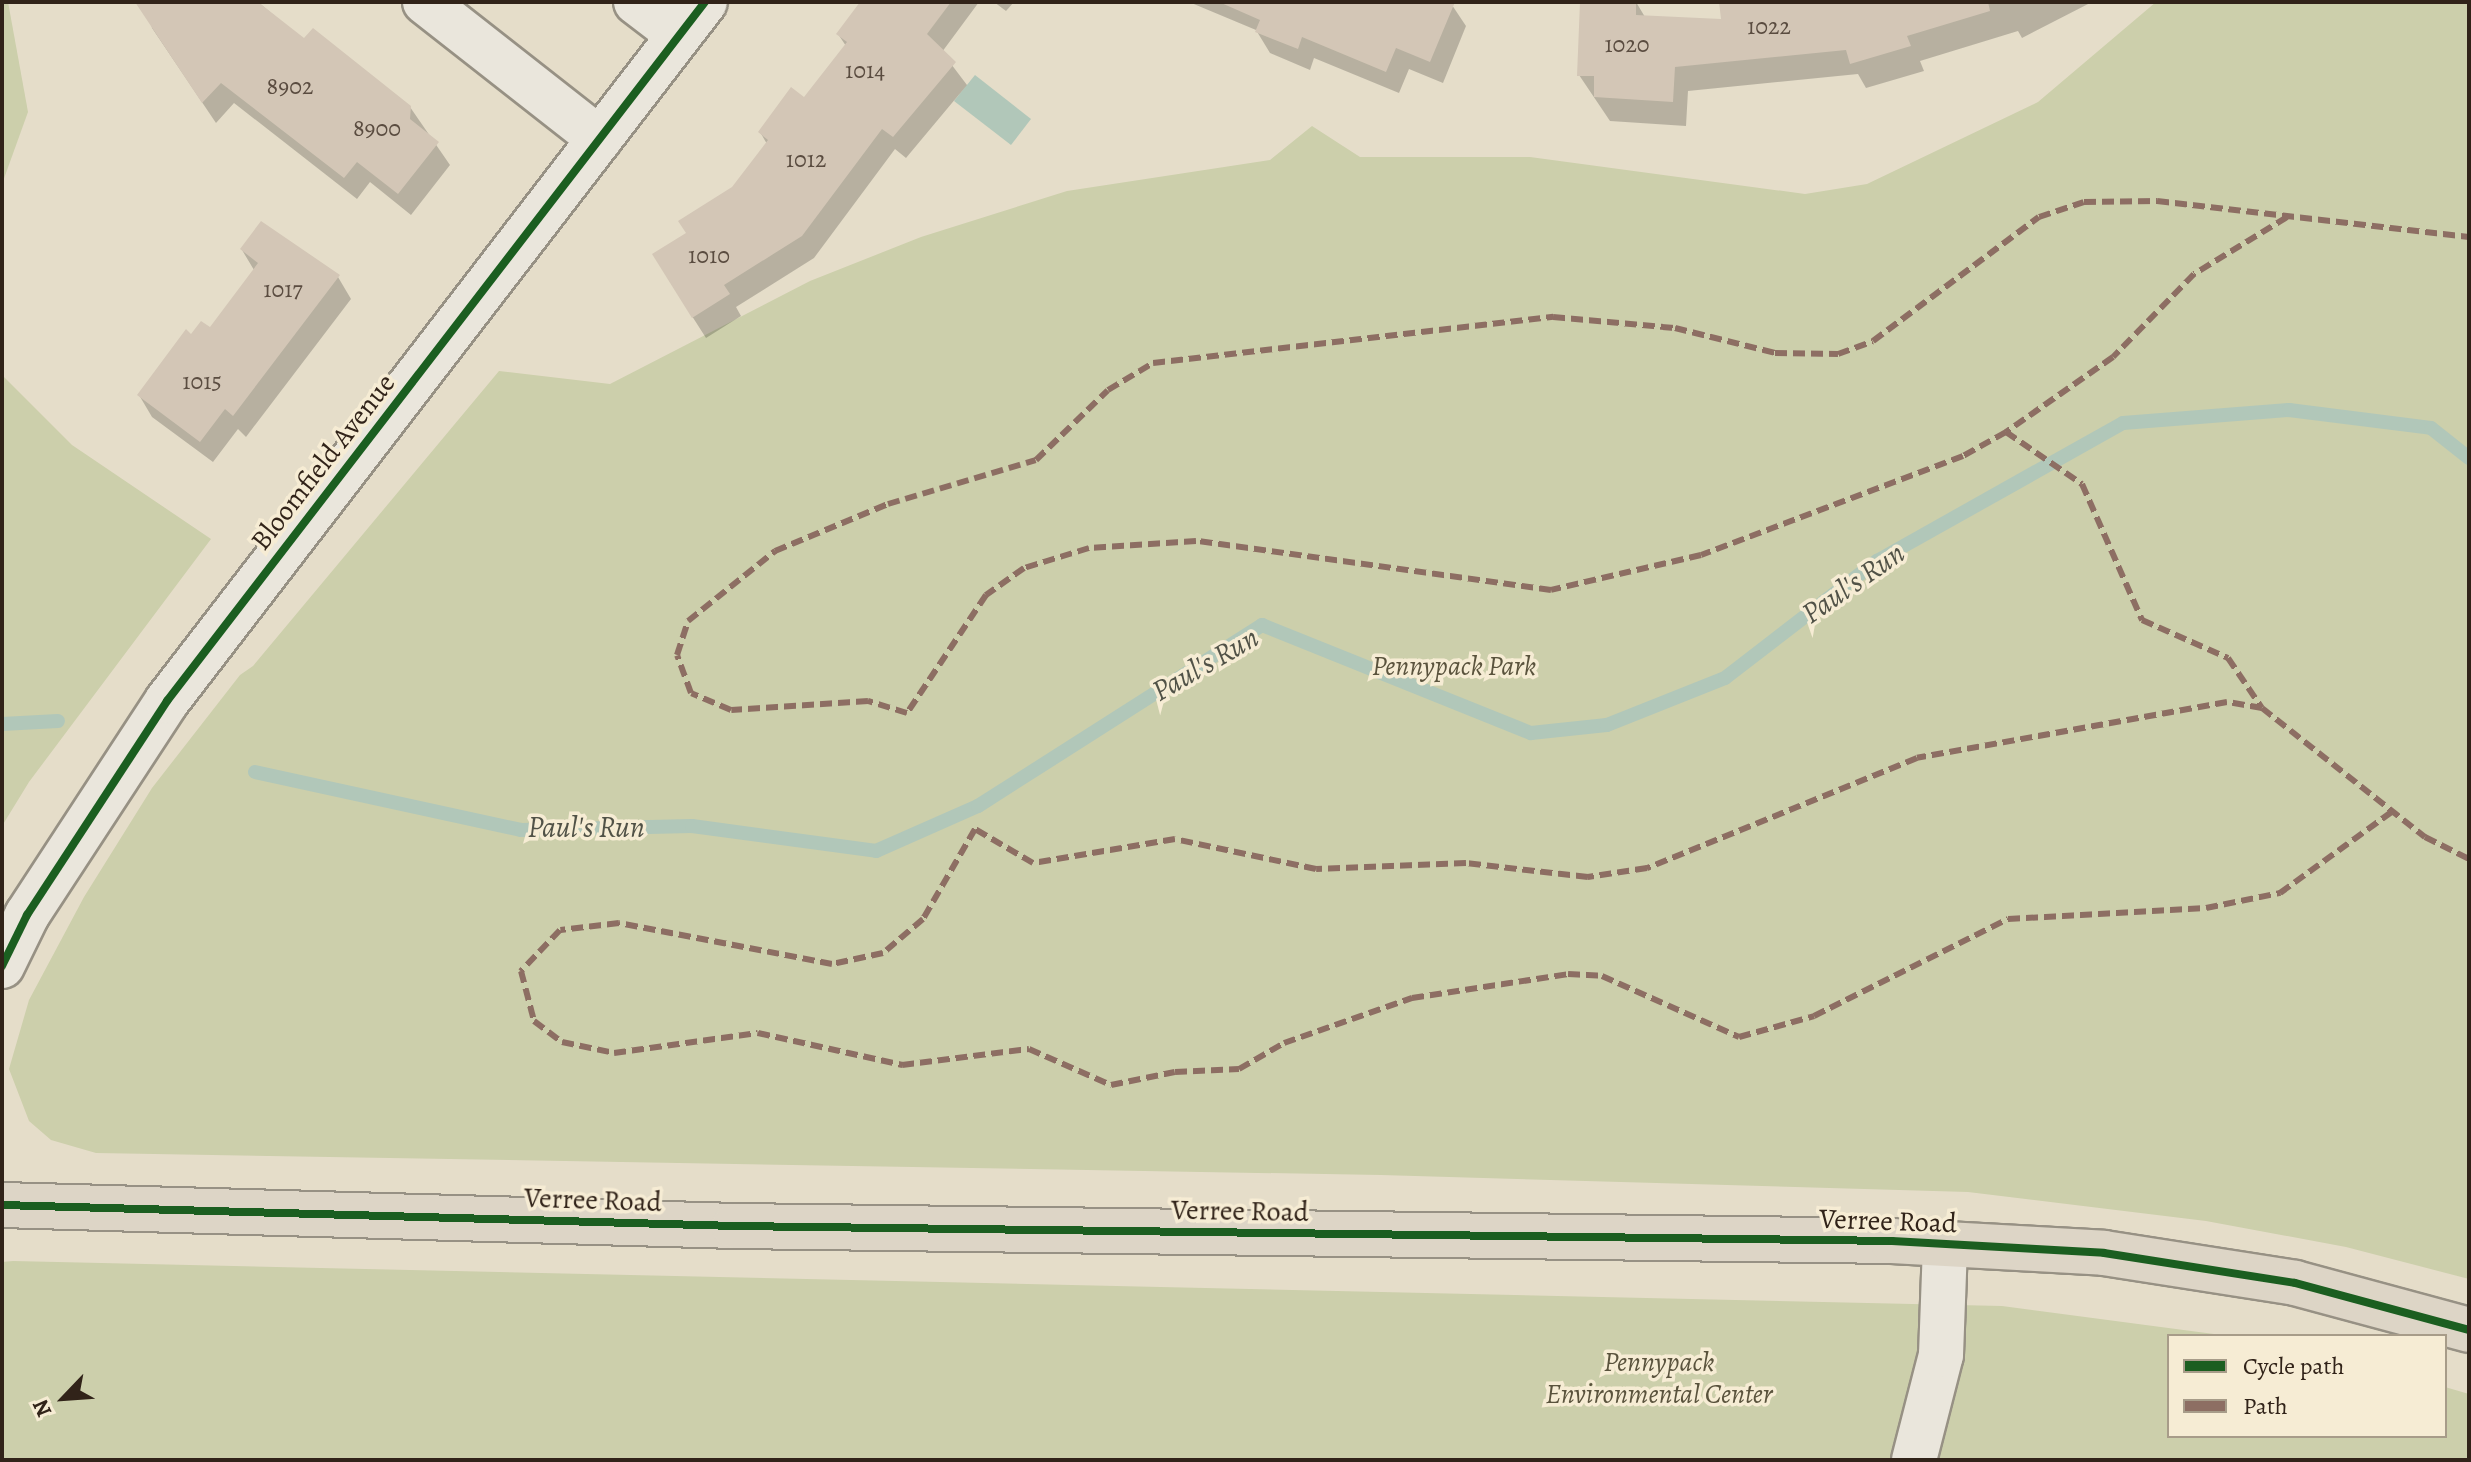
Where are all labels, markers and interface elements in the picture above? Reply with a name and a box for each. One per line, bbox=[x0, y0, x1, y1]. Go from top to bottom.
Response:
house number: 1022 bbox=[1747, 13, 1791, 41]
house number: 1020 bbox=[1604, 31, 1650, 59]
house number: 1014 bbox=[845, 57, 885, 85]
house number: 8902 bbox=[267, 73, 313, 101]
house number: 8900 bbox=[353, 115, 401, 143]
house number: 1012 bbox=[786, 146, 826, 174]
house number: 1010 bbox=[688, 242, 730, 270]
house number: 1017 bbox=[263, 276, 303, 304]
street label: Bloomfield Avenue bbox=[244, 367, 402, 557]
house number: 1015 bbox=[182, 368, 222, 396]
water label: Paul's Run bbox=[1795, 535, 1911, 631]
water label: Paul's Run bbox=[1145, 619, 1265, 709]
park label: Pennypack Park bbox=[1372, 649, 1536, 683]
water label: Paul's Run bbox=[527, 809, 645, 845]
street label: Verree Road bbox=[524, 1181, 662, 1219]
street label: Verree Road bbox=[1171, 1193, 1309, 1229]
street label: Verree Road bbox=[1819, 1202, 1957, 1240]
legend bbox=[2167, 1334, 2447, 1438]
park label: Pennypack Environmental Center bbox=[1546, 1345, 1772, 1411]
text: Cycle path bbox=[2243, 1350, 2344, 1382]
north arrow bbox=[24, 1358, 104, 1438]
text: Path bbox=[2243, 1390, 2288, 1422]
text: N bbox=[25, 1395, 59, 1422]

